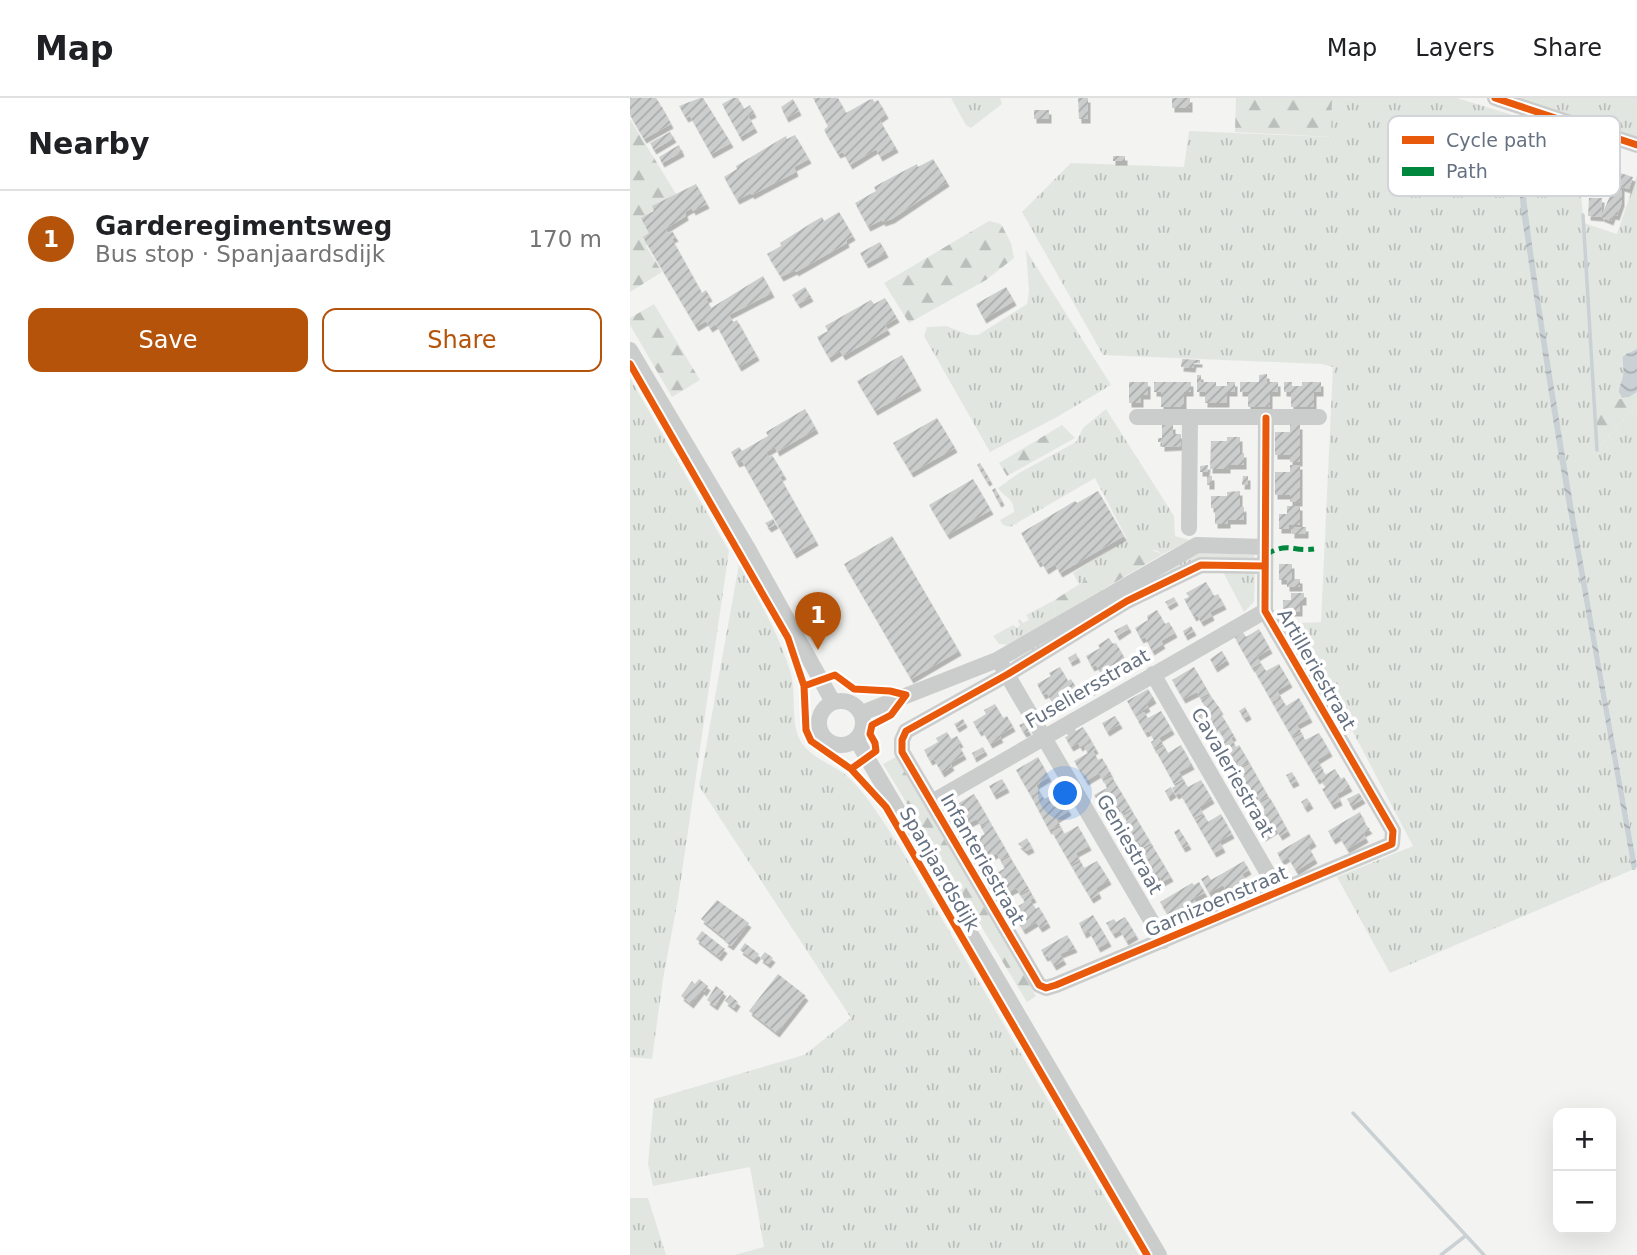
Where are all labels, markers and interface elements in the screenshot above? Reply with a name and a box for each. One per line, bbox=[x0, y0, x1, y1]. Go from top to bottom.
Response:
text: Map bbox=[35, 29, 114, 68]
text: Map bbox=[1327, 34, 1377, 62]
text: Layers bbox=[1415, 34, 1495, 62]
text: Share bbox=[1533, 34, 1602, 62]
legend bbox=[1388, 116, 1620, 196]
text: Nearby bbox=[28, 126, 150, 161]
text: Cycle path bbox=[1446, 129, 1547, 151]
text: Path bbox=[1446, 160, 1488, 182]
text: Garderegimentsweg bbox=[95, 211, 392, 241]
text: 1 bbox=[43, 226, 59, 252]
text: 170 m bbox=[528, 226, 602, 252]
text: Bus stop · Spanjaardsdijk bbox=[95, 241, 385, 267]
button: Save bbox=[28, 308, 308, 372]
button: Share bbox=[322, 308, 602, 372]
pin: 1 bbox=[795, 592, 841, 650]
street label: Artilleriestraat bbox=[1273, 604, 1361, 734]
street label: Fuseliersstraat bbox=[1021, 644, 1153, 732]
street label: Cavaleriestraat bbox=[1187, 704, 1279, 840]
your location bbox=[1048, 776, 1082, 810]
street label: Infanteriestraat bbox=[937, 789, 1029, 929]
street label: Geniestraat bbox=[1093, 790, 1167, 898]
street label: Spanjaardsdijk bbox=[896, 803, 984, 935]
street label: Garnizoenstraat bbox=[1142, 861, 1290, 941]
map controls bbox=[1553, 1108, 1616, 1234]
button: + bbox=[1553, 1108, 1616, 1171]
button: − bbox=[1553, 1171, 1616, 1234]

